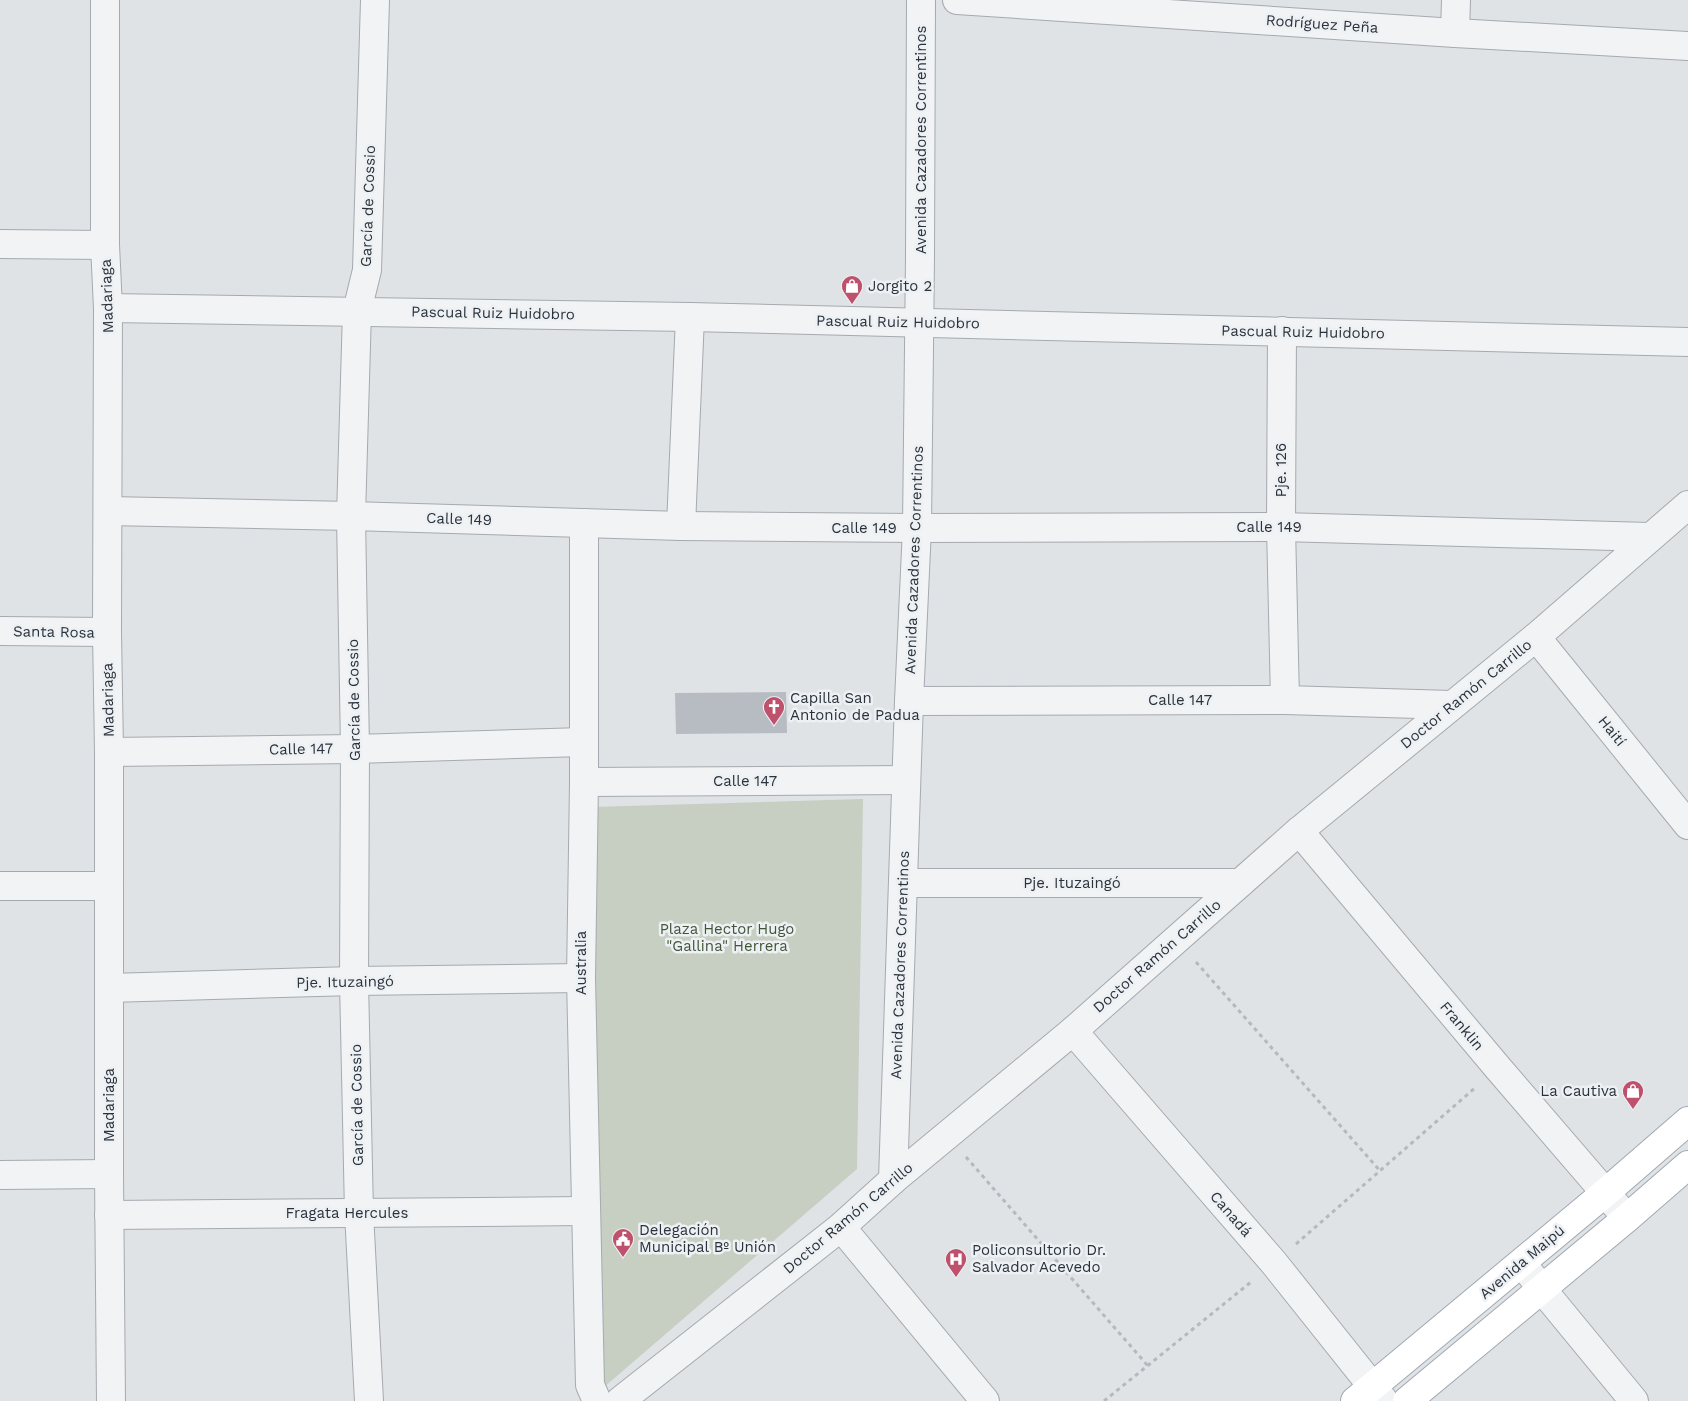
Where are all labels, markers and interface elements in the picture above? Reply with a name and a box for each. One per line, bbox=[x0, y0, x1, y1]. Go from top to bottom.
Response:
street label: Rodríguez Peña bbox=[1265, 11, 1379, 37]
street label: Avenida Cazadores Correntinos bbox=[912, 26, 930, 254]
street label: García de Cossio bbox=[357, 145, 379, 267]
street label: Madariaga bbox=[97, 258, 117, 333]
shop icon: Jorgito 2 bbox=[840, 274, 864, 305]
place label: Jorgito 2 bbox=[868, 277, 932, 295]
street label: Pascual Ruiz Huidobro bbox=[411, 303, 575, 323]
street label: Pascual Ruiz Huidobro bbox=[816, 312, 980, 332]
street label: Pascual Ruiz Huidobro bbox=[1221, 322, 1385, 342]
street label: Pje. 126 bbox=[1272, 443, 1290, 497]
street label: Avenida Cazadores Correntinos bbox=[901, 445, 927, 675]
street label: Calle 149 bbox=[426, 509, 492, 529]
street label: Calle 149 bbox=[1236, 518, 1302, 536]
street label: Calle 149 bbox=[831, 519, 897, 537]
street label: Santa Rosa bbox=[13, 622, 96, 642]
street label: Doctor Ramón Carrillo bbox=[1397, 635, 1535, 753]
street label: García de Cossio bbox=[344, 639, 364, 761]
street label: Madariaga bbox=[98, 662, 118, 737]
place label: Capilla San Antonio de Padua bbox=[790, 689, 920, 724]
street label: Calle 147 bbox=[1148, 691, 1212, 709]
church icon: Capilla San Antonio de Padua bbox=[762, 695, 786, 726]
street label: Haití bbox=[1594, 712, 1630, 750]
street label: Calle 147 bbox=[269, 739, 333, 759]
street label: Calle 147 bbox=[713, 772, 777, 790]
street label: Avenida Cazadores Correntinos bbox=[887, 850, 913, 1080]
street label: Pje. Ituzaingó bbox=[1023, 874, 1121, 892]
street label: Doctor Ramón Carrillo bbox=[1089, 895, 1225, 1017]
park label: Plaza Hector Hugo "Gallina" Herrera bbox=[660, 920, 794, 955]
street label: Australia bbox=[572, 930, 590, 995]
street label: Pje. Ituzaingó bbox=[296, 972, 394, 992]
street label: Franklin bbox=[1436, 998, 1488, 1054]
street label: García de Cossio bbox=[347, 1044, 367, 1166]
street label: Madariaga bbox=[100, 1067, 118, 1142]
shop icon: La Cautiva bbox=[1621, 1079, 1645, 1110]
place label: La Cautiva bbox=[1540, 1082, 1618, 1100]
street label: Doctor Ramón Carrillo bbox=[779, 1158, 917, 1278]
street label: Canadá bbox=[1206, 1188, 1256, 1241]
street label: Fragata Hercules bbox=[286, 1204, 409, 1222]
place label: Delegación Municipal Bº Unión bbox=[639, 1221, 776, 1256]
street label: Avenida Maipú bbox=[1476, 1221, 1568, 1303]
public building icon: Delegación Municipal Bº Unión bbox=[611, 1227, 635, 1258]
place label: Policonsultorio Dr. Salvador Acevedo bbox=[972, 1241, 1106, 1276]
hospital icon: Policonsultorio Dr. Salvador Acevedo bbox=[944, 1247, 968, 1278]

